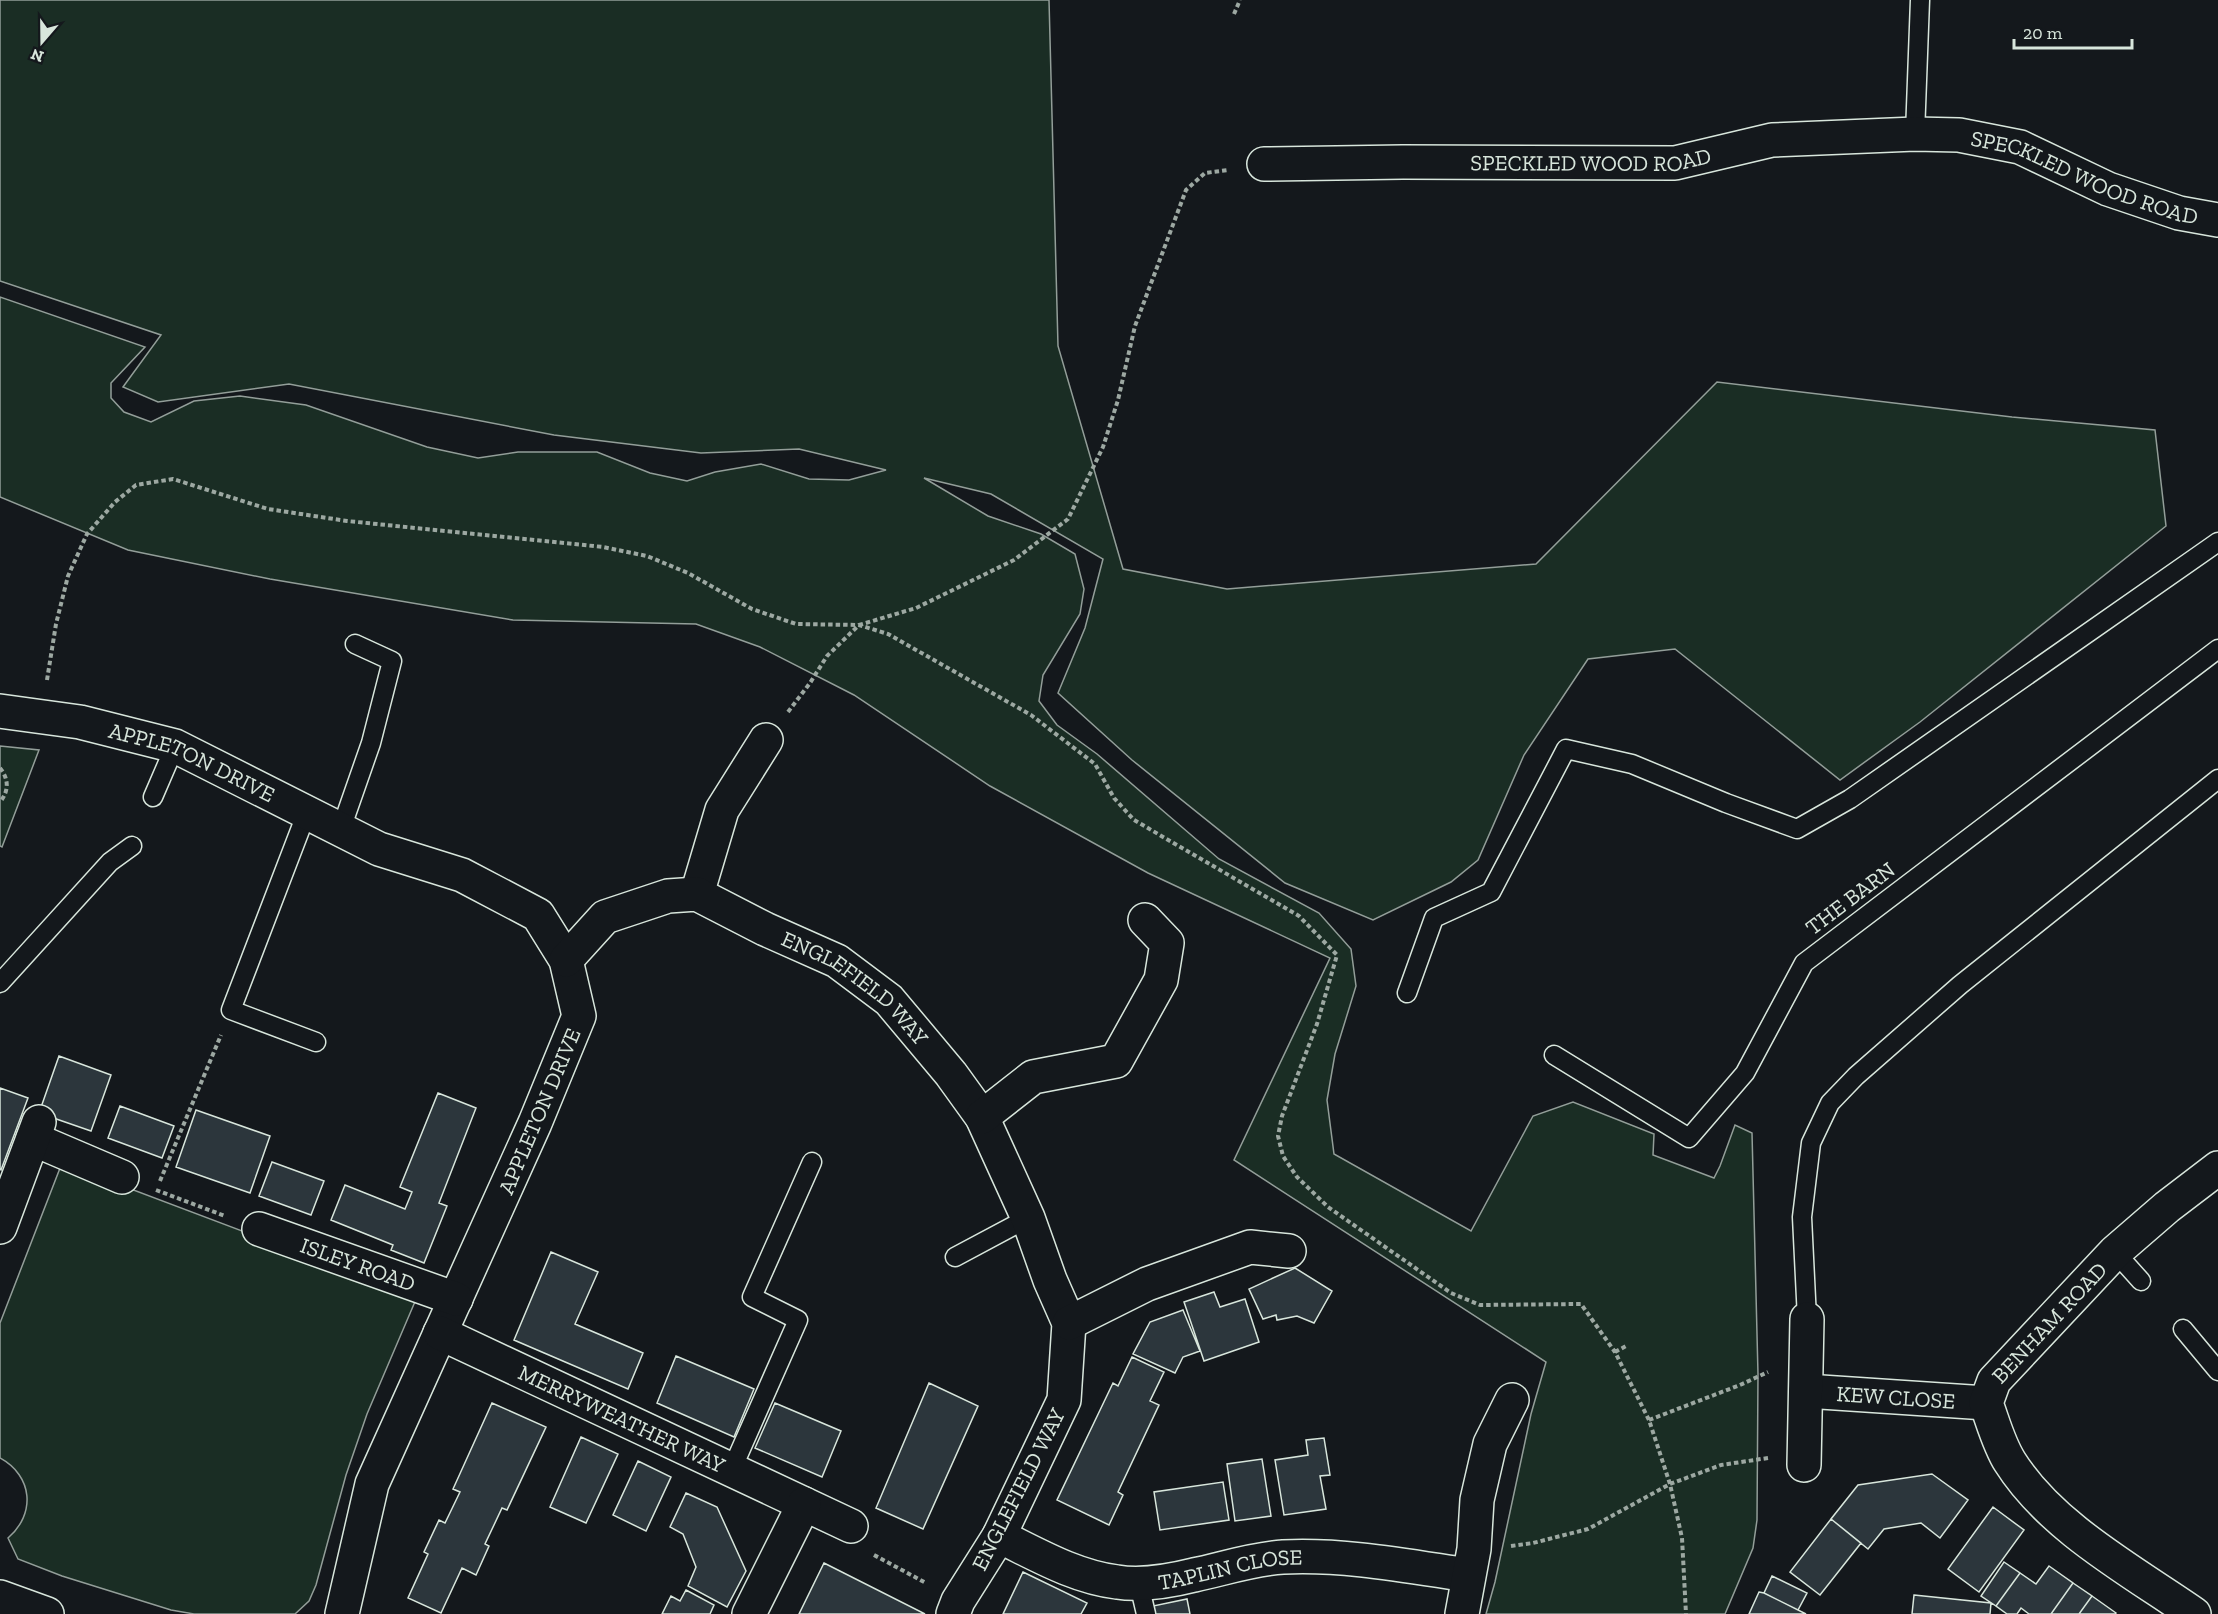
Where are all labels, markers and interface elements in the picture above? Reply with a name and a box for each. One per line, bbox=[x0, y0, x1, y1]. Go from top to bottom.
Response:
north arrow bbox=[12, 12, 72, 72]
scale bar bbox=[2014, 12, 2132, 50]
text: 20 m bbox=[2023, 22, 2063, 44]
text: N bbox=[28, 45, 46, 67]
street label: SPECKLED WOOD ROAD bbox=[1969, 125, 2200, 230]
street label: SPECKLED WOOD ROAD bbox=[1470, 142, 1714, 177]
street label: APPLETON DRIVE bbox=[106, 717, 279, 808]
street label: THE BARN bbox=[1800, 856, 1900, 941]
street label: ENGLEFIELD WAY bbox=[777, 925, 934, 1051]
street label: APPLETON DRIVE bbox=[492, 1024, 587, 1198]
street label: ISLEY ROAD bbox=[297, 1232, 419, 1297]
street label: BENHAM ROAD bbox=[1986, 1256, 2113, 1389]
street label: MERRYWEATHER WAY bbox=[514, 1359, 730, 1479]
street label: KEW CLOSE bbox=[1836, 1380, 1956, 1415]
street label: ENGLEFIELD WAY bbox=[966, 1403, 1071, 1575]
street label: TAPLIN CLOSE bbox=[1156, 1543, 1302, 1596]

